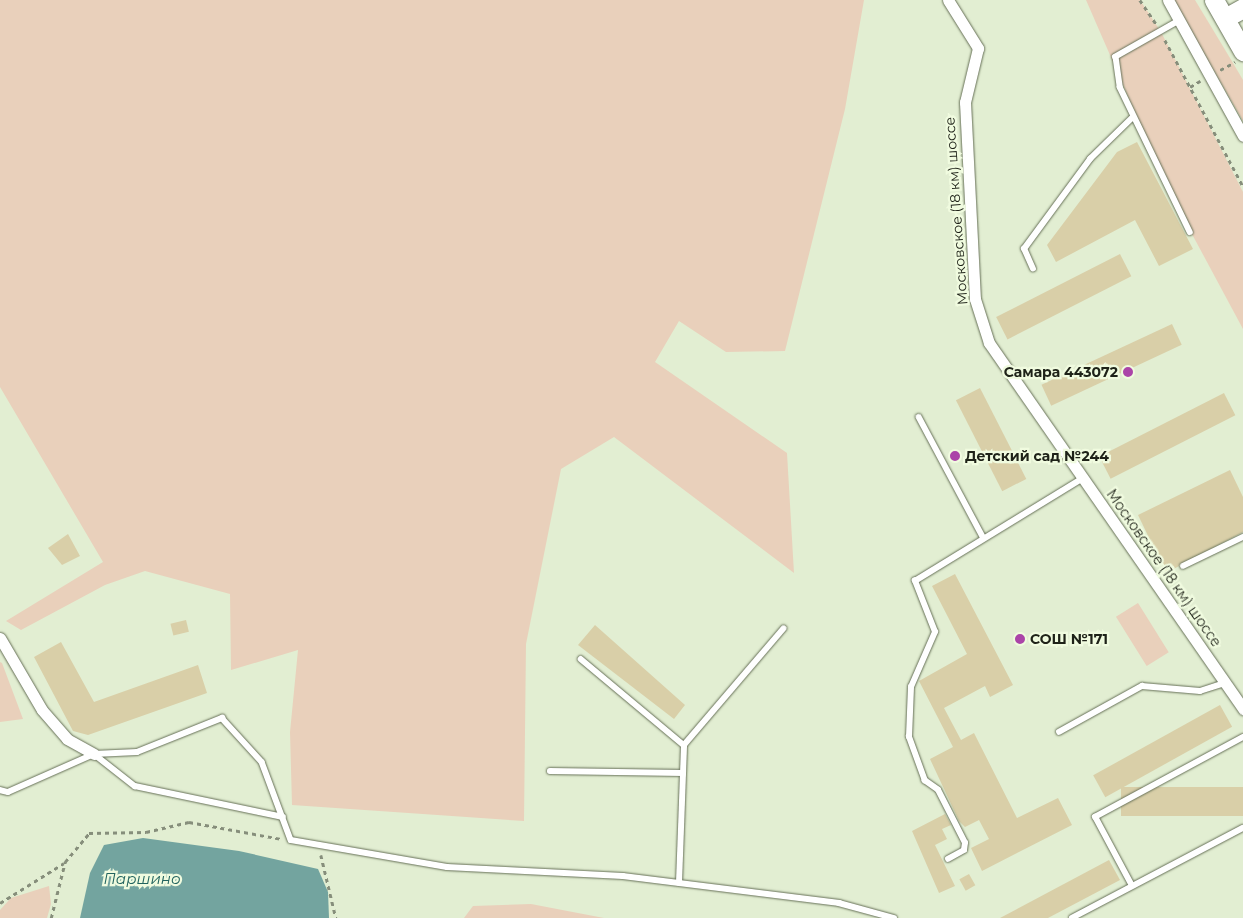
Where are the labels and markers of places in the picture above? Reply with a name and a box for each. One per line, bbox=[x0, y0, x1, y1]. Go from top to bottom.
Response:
place label: Самара 443072 bbox=[1004, 364, 1118, 380]
marker: Самара 443072 bbox=[1122, 366, 1134, 378]
place label: Детский сад №244 bbox=[965, 448, 1109, 464]
marker: Детский сад №244 bbox=[949, 450, 961, 462]
place label: СОШ №171 bbox=[1030, 631, 1108, 647]
marker: СОШ №171 bbox=[1014, 633, 1026, 645]

